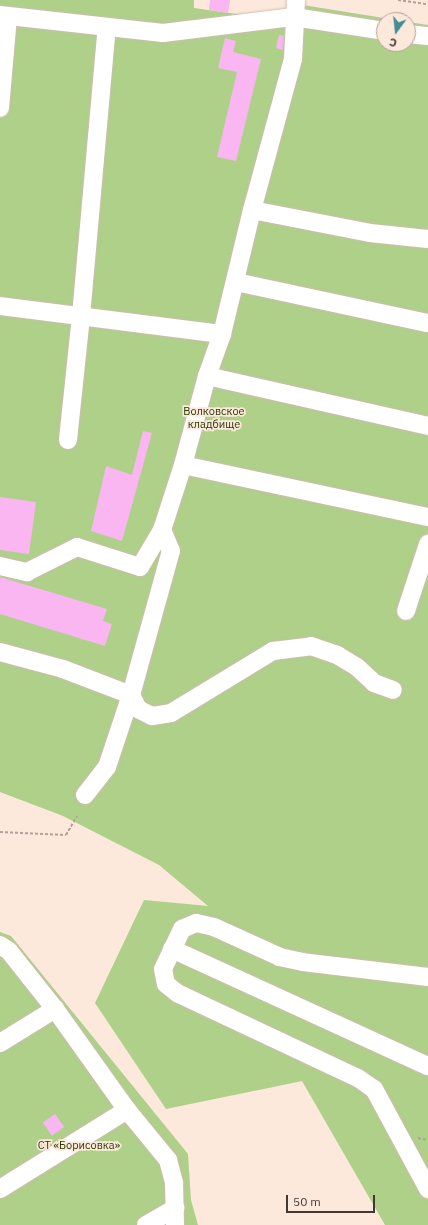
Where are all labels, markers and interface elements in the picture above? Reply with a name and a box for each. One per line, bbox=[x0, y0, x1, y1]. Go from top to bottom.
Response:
north arrow bbox=[376, 12, 416, 52]
text: С bbox=[388, 35, 398, 50]
park label: Волковское кладбище bbox=[183, 405, 245, 431]
park label: СТ «Борисовка» bbox=[38, 1138, 120, 1152]
scale bar bbox=[288, 1187, 377, 1213]
text: 50 m bbox=[293, 1194, 321, 1209]

